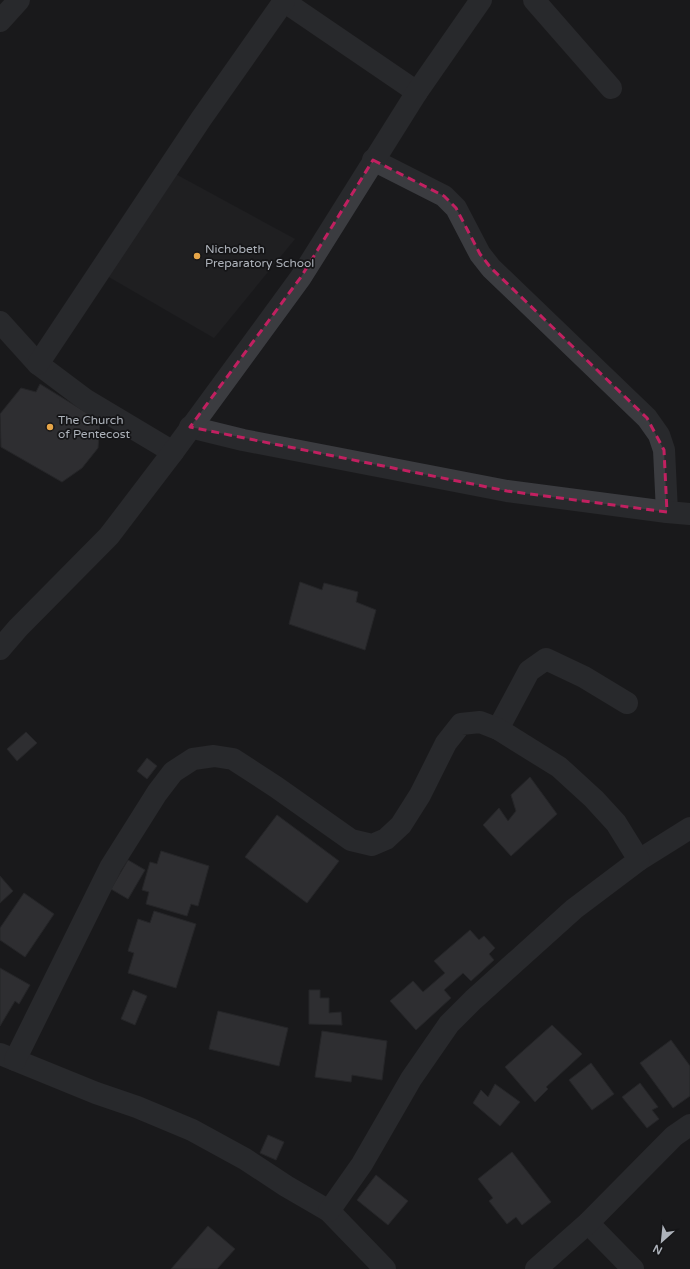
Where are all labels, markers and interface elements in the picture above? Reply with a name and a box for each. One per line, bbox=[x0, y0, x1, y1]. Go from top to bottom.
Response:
place label: Nichobeth Preparatory School bbox=[205, 242, 314, 270]
marker: Nichobeth Preparatory School bbox=[192, 251, 202, 261]
place label: The Church of Pentecost bbox=[58, 413, 130, 441]
marker: The Church of Pentecost bbox=[45, 422, 55, 432]
north arrow bbox=[642, 1221, 682, 1261]
text: N bbox=[651, 1242, 665, 1257]

